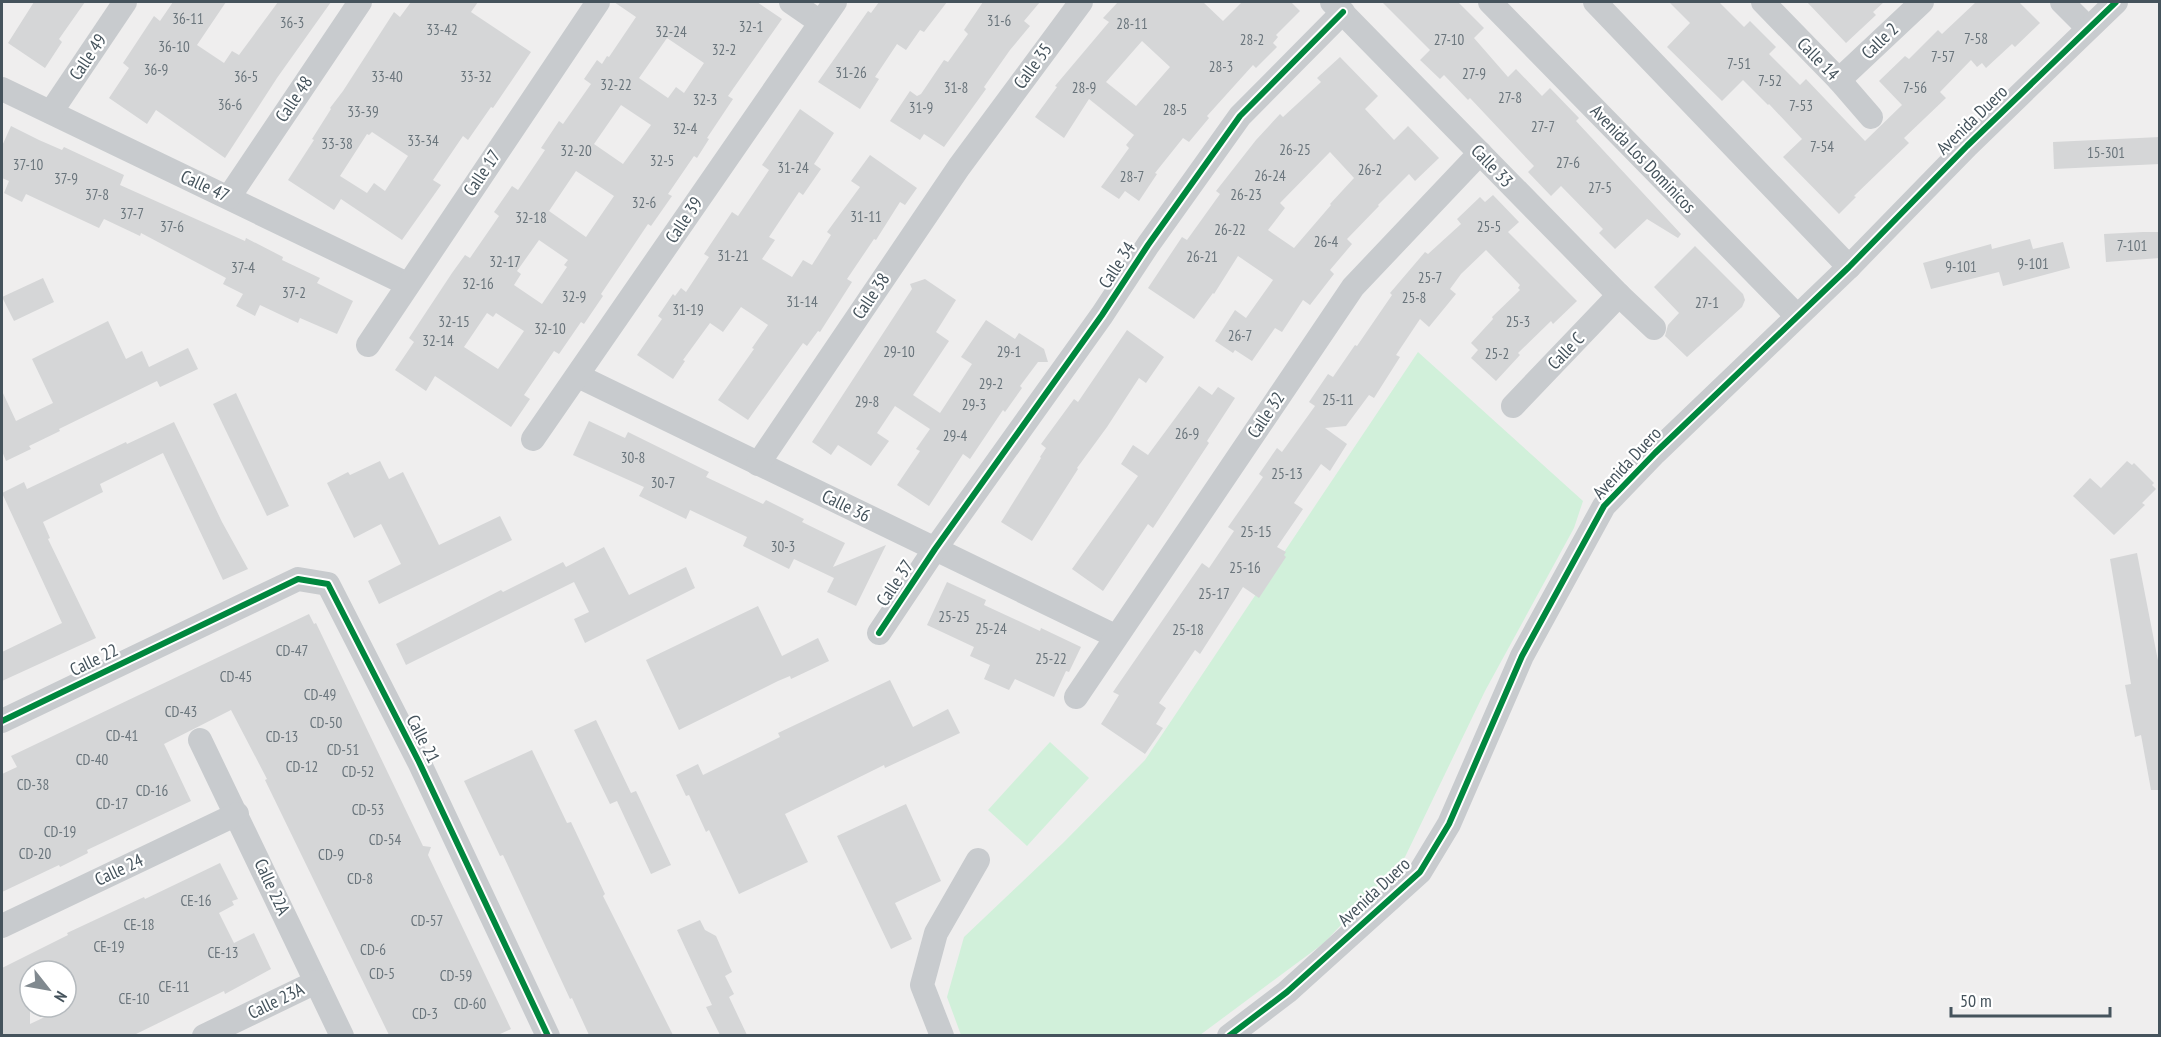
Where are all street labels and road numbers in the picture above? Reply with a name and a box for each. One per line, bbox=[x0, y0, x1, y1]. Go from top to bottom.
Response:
street label: Calle 2 bbox=[1856, 17, 1903, 64]
street label: Calle 49 bbox=[64, 29, 111, 84]
street label: Calle 14 bbox=[1792, 32, 1844, 85]
street label: Calle 35 bbox=[1008, 38, 1057, 93]
street label: Calle 48 bbox=[270, 71, 317, 126]
street label: Avenida Duero bbox=[1931, 80, 2012, 159]
street label: Avenida Los Dominicos bbox=[1586, 100, 1701, 218]
street label: Calle 33 bbox=[1466, 139, 1518, 192]
street label: Calle 17 bbox=[458, 145, 505, 200]
street label: Calle 47 bbox=[177, 164, 233, 207]
street label: Calle 39 bbox=[660, 192, 707, 247]
street label: Calle 34 bbox=[1093, 237, 1140, 292]
street label: Calle 38 bbox=[847, 268, 894, 323]
street label: Calle C bbox=[1542, 327, 1589, 374]
street label: Calle 32 bbox=[1242, 387, 1289, 442]
street label: Avenida Duero bbox=[1587, 422, 1666, 504]
street label: Calle 36 bbox=[818, 484, 874, 527]
street label: Calle 37 bbox=[871, 555, 918, 610]
street label: Calle 22 bbox=[66, 638, 122, 681]
street label: Calle 21 bbox=[402, 711, 445, 767]
street label: Calle 24 bbox=[91, 848, 147, 891]
street label: Avenida Duero bbox=[1333, 852, 1415, 931]
street label: Calle 22A bbox=[249, 855, 296, 919]
street label: Calle 23A bbox=[244, 977, 308, 1024]

